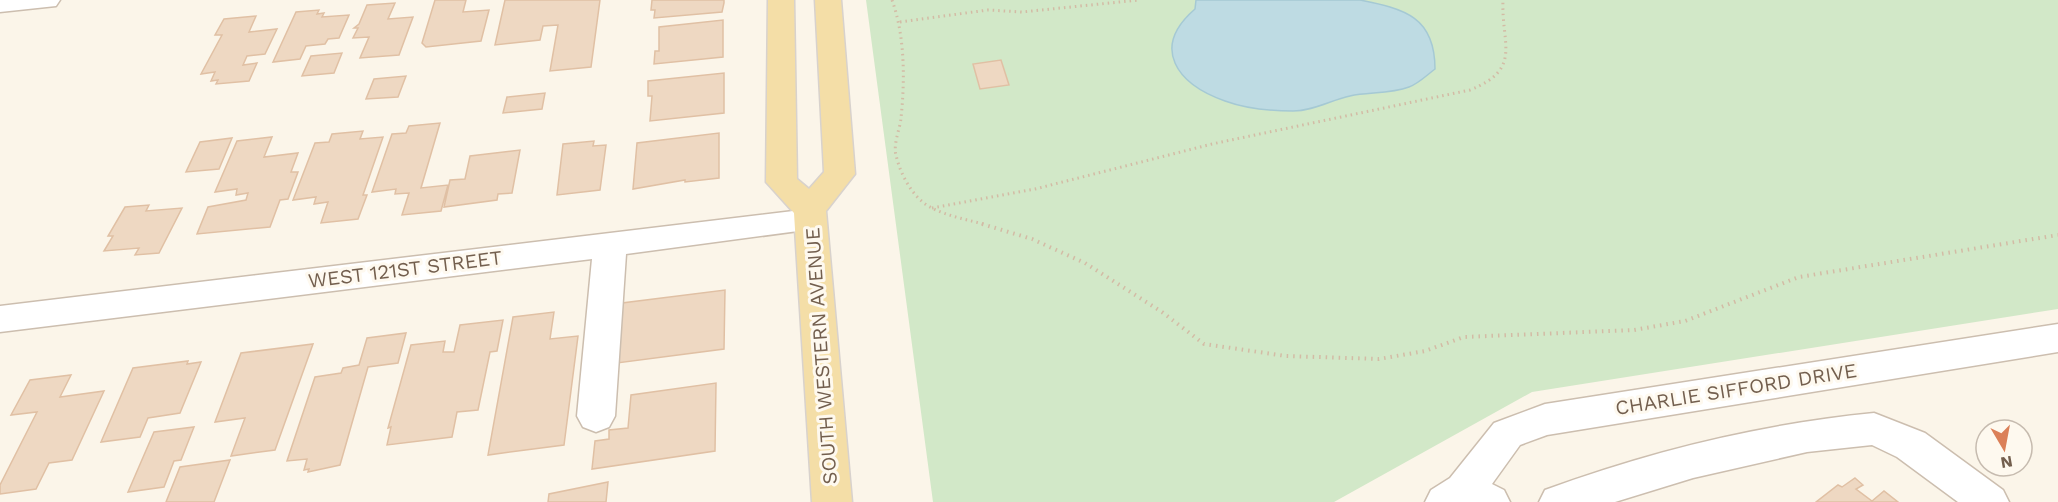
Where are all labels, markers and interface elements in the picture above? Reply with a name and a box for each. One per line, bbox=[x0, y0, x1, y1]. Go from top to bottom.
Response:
street label: SOUTH WESTERN AVENUE bbox=[800, 227, 842, 485]
street label: WEST 121ST STREET bbox=[307, 245, 503, 293]
street label: CHARLIE SIFFORD DRIVE bbox=[1614, 358, 1858, 420]
north arrow bbox=[1974, 418, 2034, 478]
text: N bbox=[1999, 452, 2014, 473]

